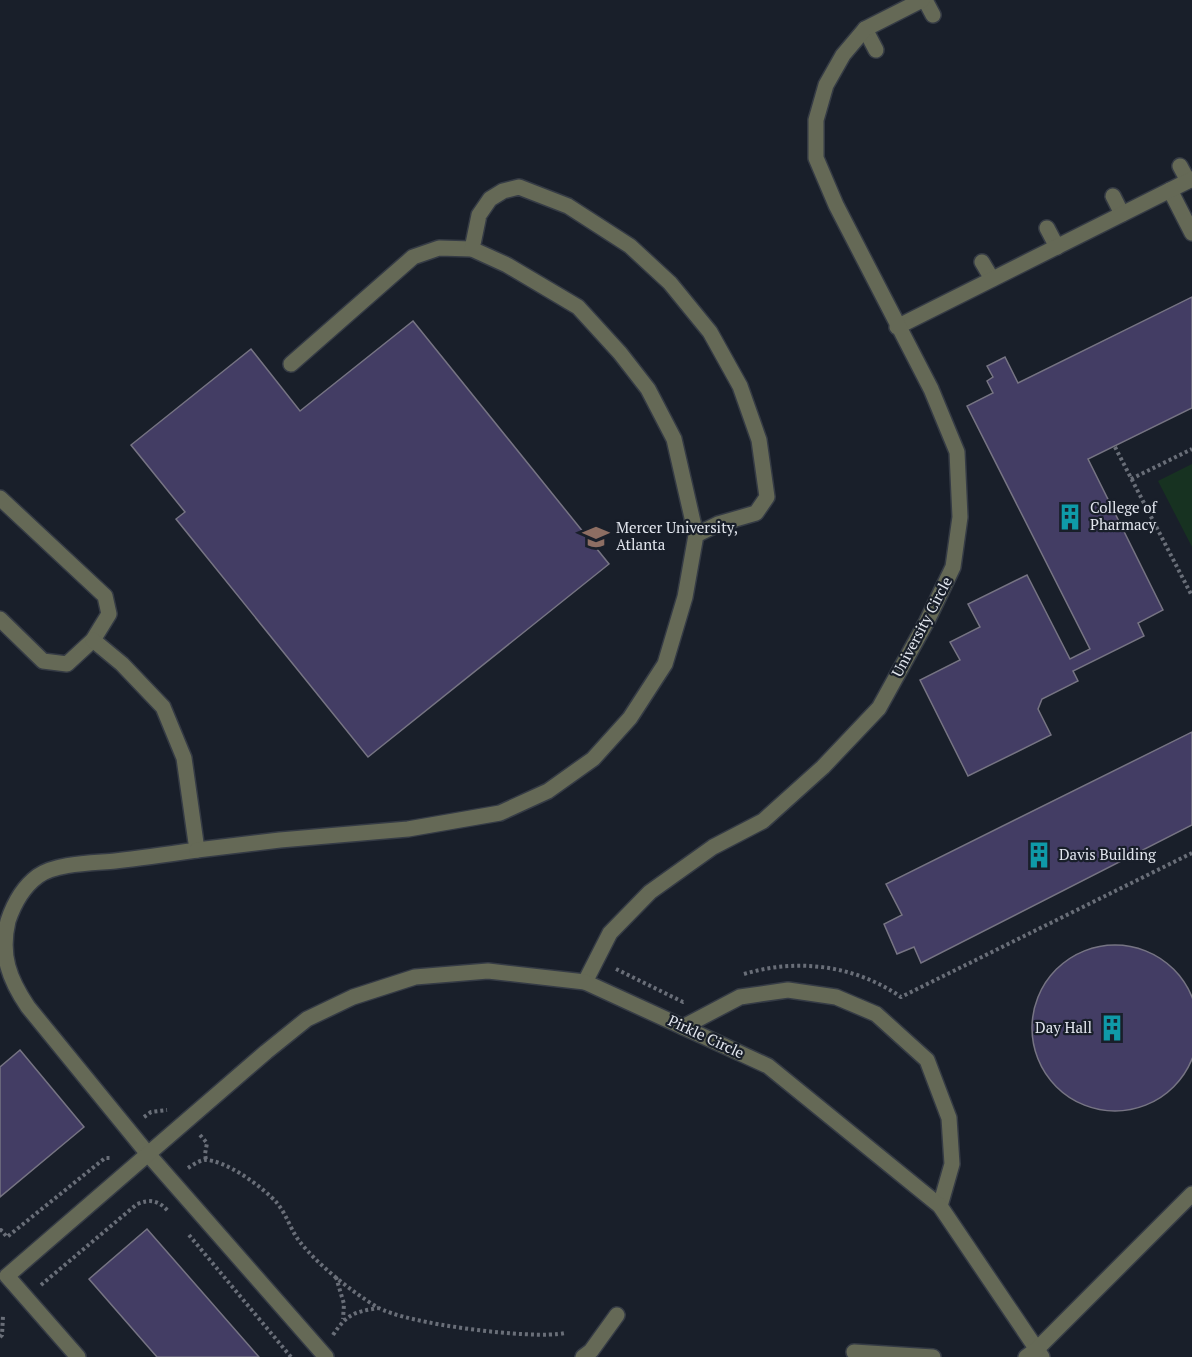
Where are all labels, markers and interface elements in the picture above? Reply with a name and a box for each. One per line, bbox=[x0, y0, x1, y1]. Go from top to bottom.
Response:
place label: College of Pharmacy bbox=[1090, 497, 1158, 534]
building icon: College of Pharmacy bbox=[1055, 502, 1085, 532]
place label: Mercer University, Atlanta bbox=[616, 517, 738, 554]
school or university icon: Mercer University, Atlanta bbox=[581, 522, 611, 552]
street label: University Circle bbox=[886, 573, 956, 680]
building icon: Davis Building bbox=[1024, 840, 1054, 870]
place label: Davis Building bbox=[1059, 844, 1157, 864]
street label: Pirkle Circle bbox=[665, 1010, 748, 1062]
building icon: Day Hall bbox=[1097, 1013, 1127, 1043]
place label: Day Hall bbox=[1035, 1017, 1092, 1037]

